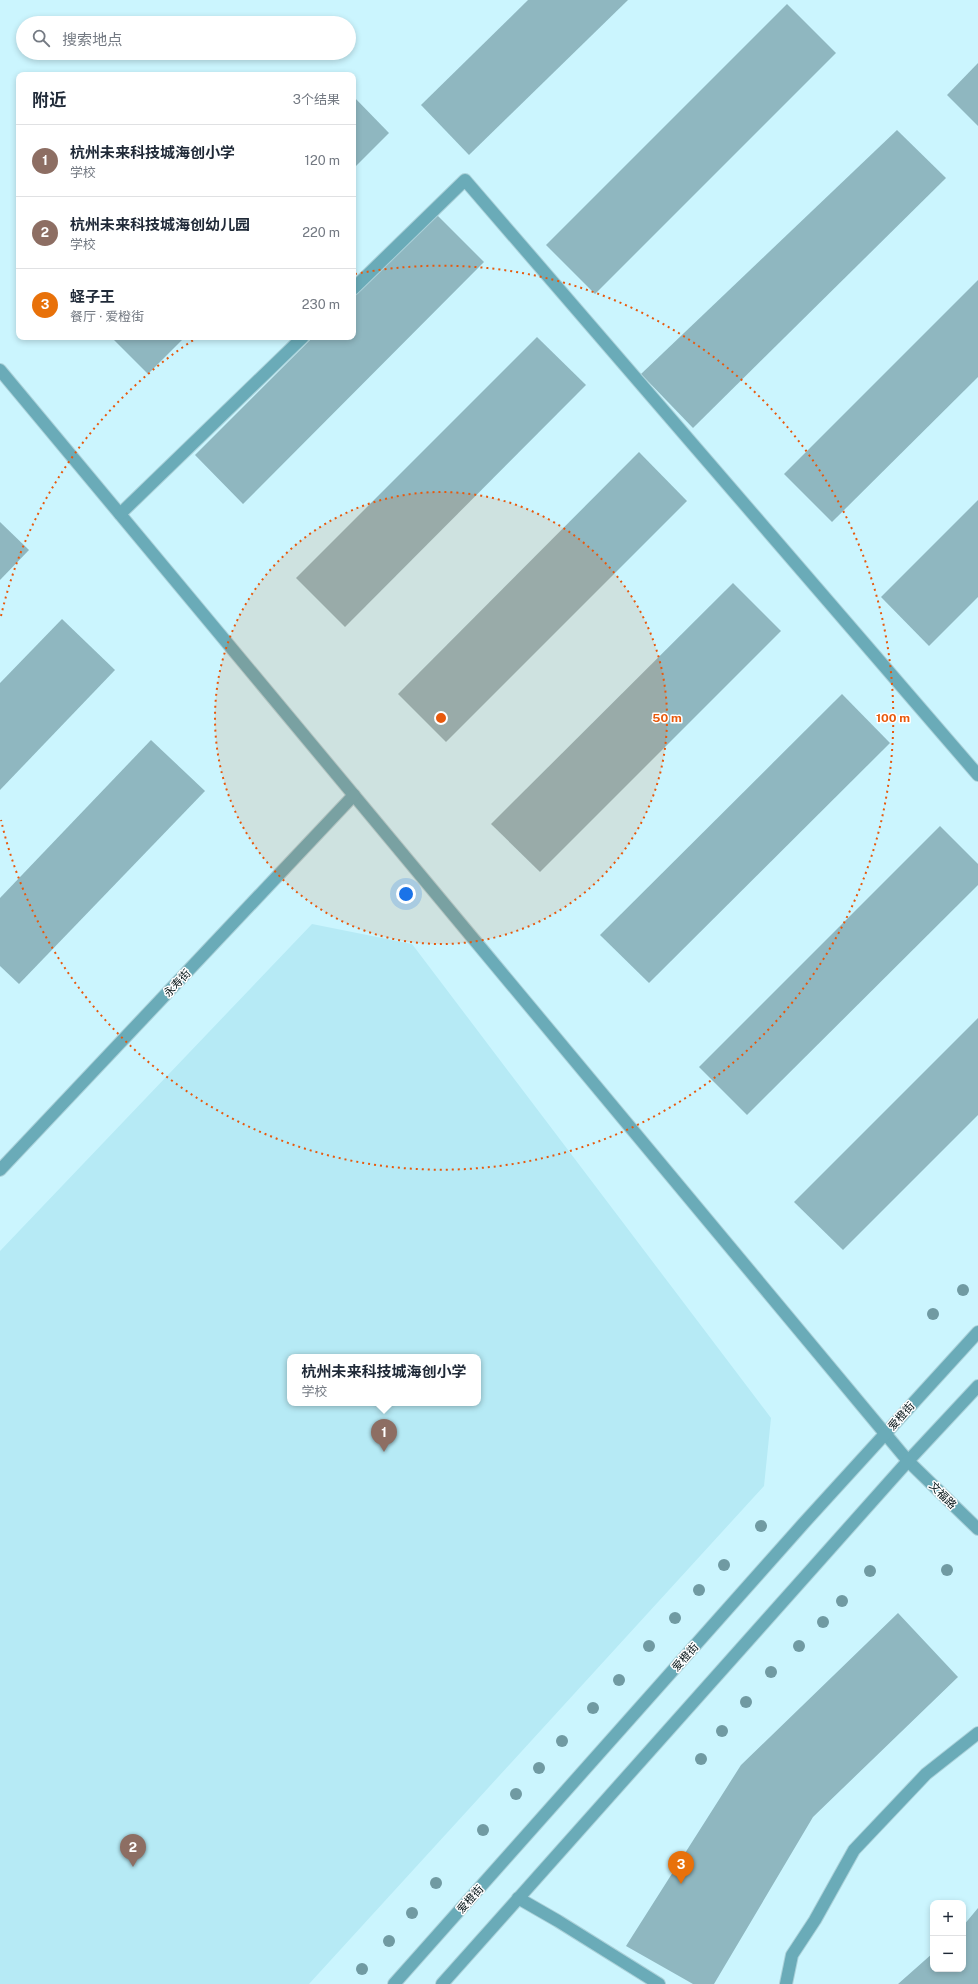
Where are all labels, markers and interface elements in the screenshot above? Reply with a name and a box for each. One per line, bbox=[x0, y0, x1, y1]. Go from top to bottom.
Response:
search box bbox=[16, 16, 356, 60]
icon: search bbox=[30, 27, 52, 49]
text: 搜索地点 bbox=[62, 31, 122, 48]
text: 附近 bbox=[32, 90, 66, 110]
text: 3个结果 bbox=[293, 92, 340, 107]
text: 杭州未来科技城海创小学 bbox=[70, 144, 235, 161]
text: 1 bbox=[42, 153, 48, 168]
text: 120 m bbox=[305, 153, 340, 168]
text: 学校 bbox=[70, 165, 96, 180]
text: 杭州未来科技城海创幼儿园 bbox=[70, 216, 250, 233]
text: 2 bbox=[41, 225, 49, 240]
text: 220 m bbox=[302, 225, 340, 240]
text: 学校 bbox=[70, 237, 96, 252]
text: 蛏子王 bbox=[70, 288, 115, 305]
text: 3 bbox=[41, 297, 49, 312]
text: 230 m bbox=[302, 297, 340, 312]
text: 餐厅 · 爱橙街 bbox=[70, 309, 144, 324]
centre of rings bbox=[434, 711, 448, 725]
text: 50 m bbox=[652, 711, 682, 725]
text: 100 m bbox=[876, 711, 910, 725]
your location bbox=[396, 884, 416, 904]
street label: 永寿街 bbox=[161, 967, 193, 999]
popup bbox=[287, 1354, 481, 1406]
text: 杭州未来科技城海创小学 bbox=[301, 1363, 467, 1380]
text: 学校 bbox=[301, 1384, 328, 1399]
street label: 爱橙街 bbox=[886, 1400, 916, 1432]
pin: 1 bbox=[371, 1419, 397, 1452]
street label: 文福路 bbox=[927, 1479, 959, 1511]
street label: 爱橙街 bbox=[670, 1641, 700, 1673]
pin: 2 bbox=[120, 1834, 146, 1867]
pin: 3 bbox=[668, 1851, 694, 1884]
street label: 爱橙街 bbox=[455, 1883, 485, 1915]
map controls bbox=[930, 1900, 966, 1972]
button: + bbox=[930, 1900, 966, 1936]
button: − bbox=[930, 1936, 966, 1972]

